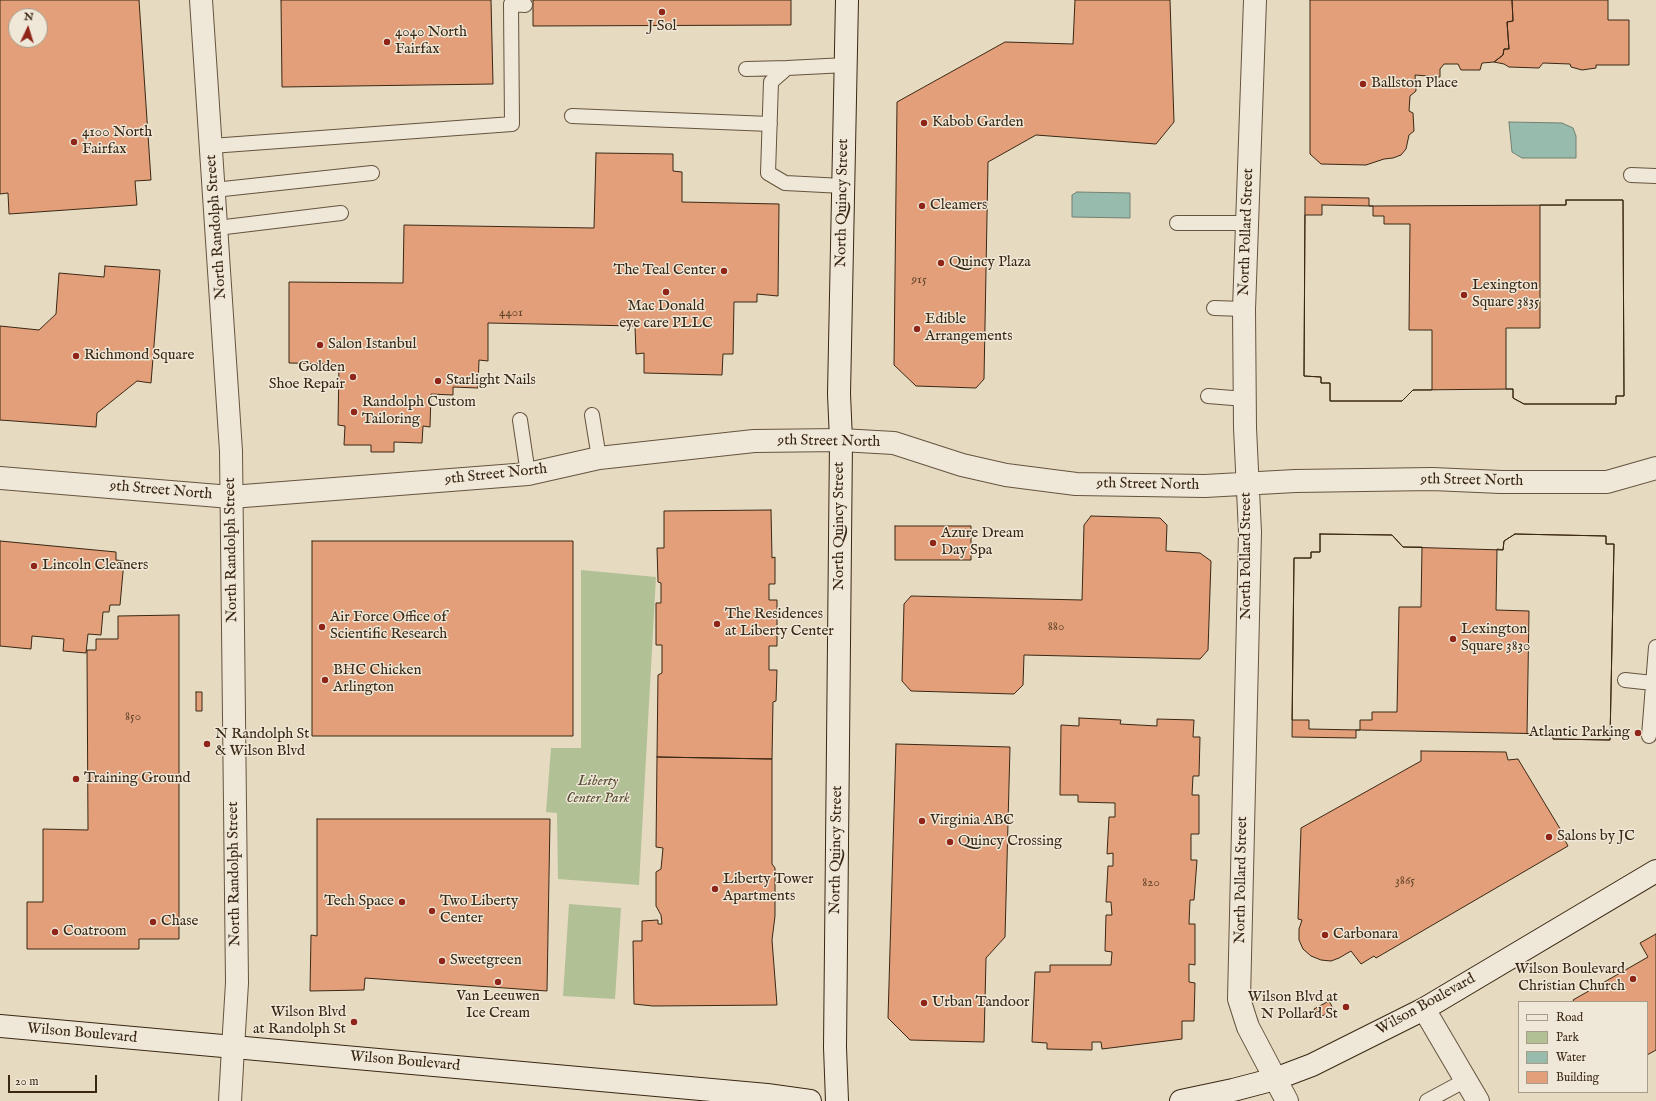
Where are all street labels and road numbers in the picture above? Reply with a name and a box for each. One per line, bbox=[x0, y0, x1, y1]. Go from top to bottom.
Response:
street label: North Quincy Street bbox=[833, 138, 853, 268]
street label: North Randolph Street bbox=[203, 154, 231, 300]
street label: North Pollard Street bbox=[1236, 168, 1258, 296]
street label: 9th Street North bbox=[777, 432, 881, 452]
street label: 9th Street North bbox=[444, 461, 548, 489]
street label: North Quincy Street bbox=[831, 462, 849, 590]
street label: 9th Street North bbox=[1420, 471, 1524, 491]
street label: 9th Street North bbox=[1096, 475, 1200, 495]
street label: North Randolph Street bbox=[222, 477, 242, 623]
street label: 9th Street North bbox=[109, 478, 213, 504]
street label: North Pollard Street bbox=[1238, 492, 1256, 620]
street label: North Quincy Street bbox=[827, 785, 847, 915]
street label: North Randolph Street bbox=[225, 801, 245, 947]
street label: North Pollard Street bbox=[1232, 816, 1252, 944]
street label: Wilson Boulevard bbox=[1373, 970, 1479, 1040]
street label: Wilson Boulevard bbox=[26, 1020, 138, 1048]
street label: Wilson Boulevard bbox=[349, 1048, 461, 1076]

